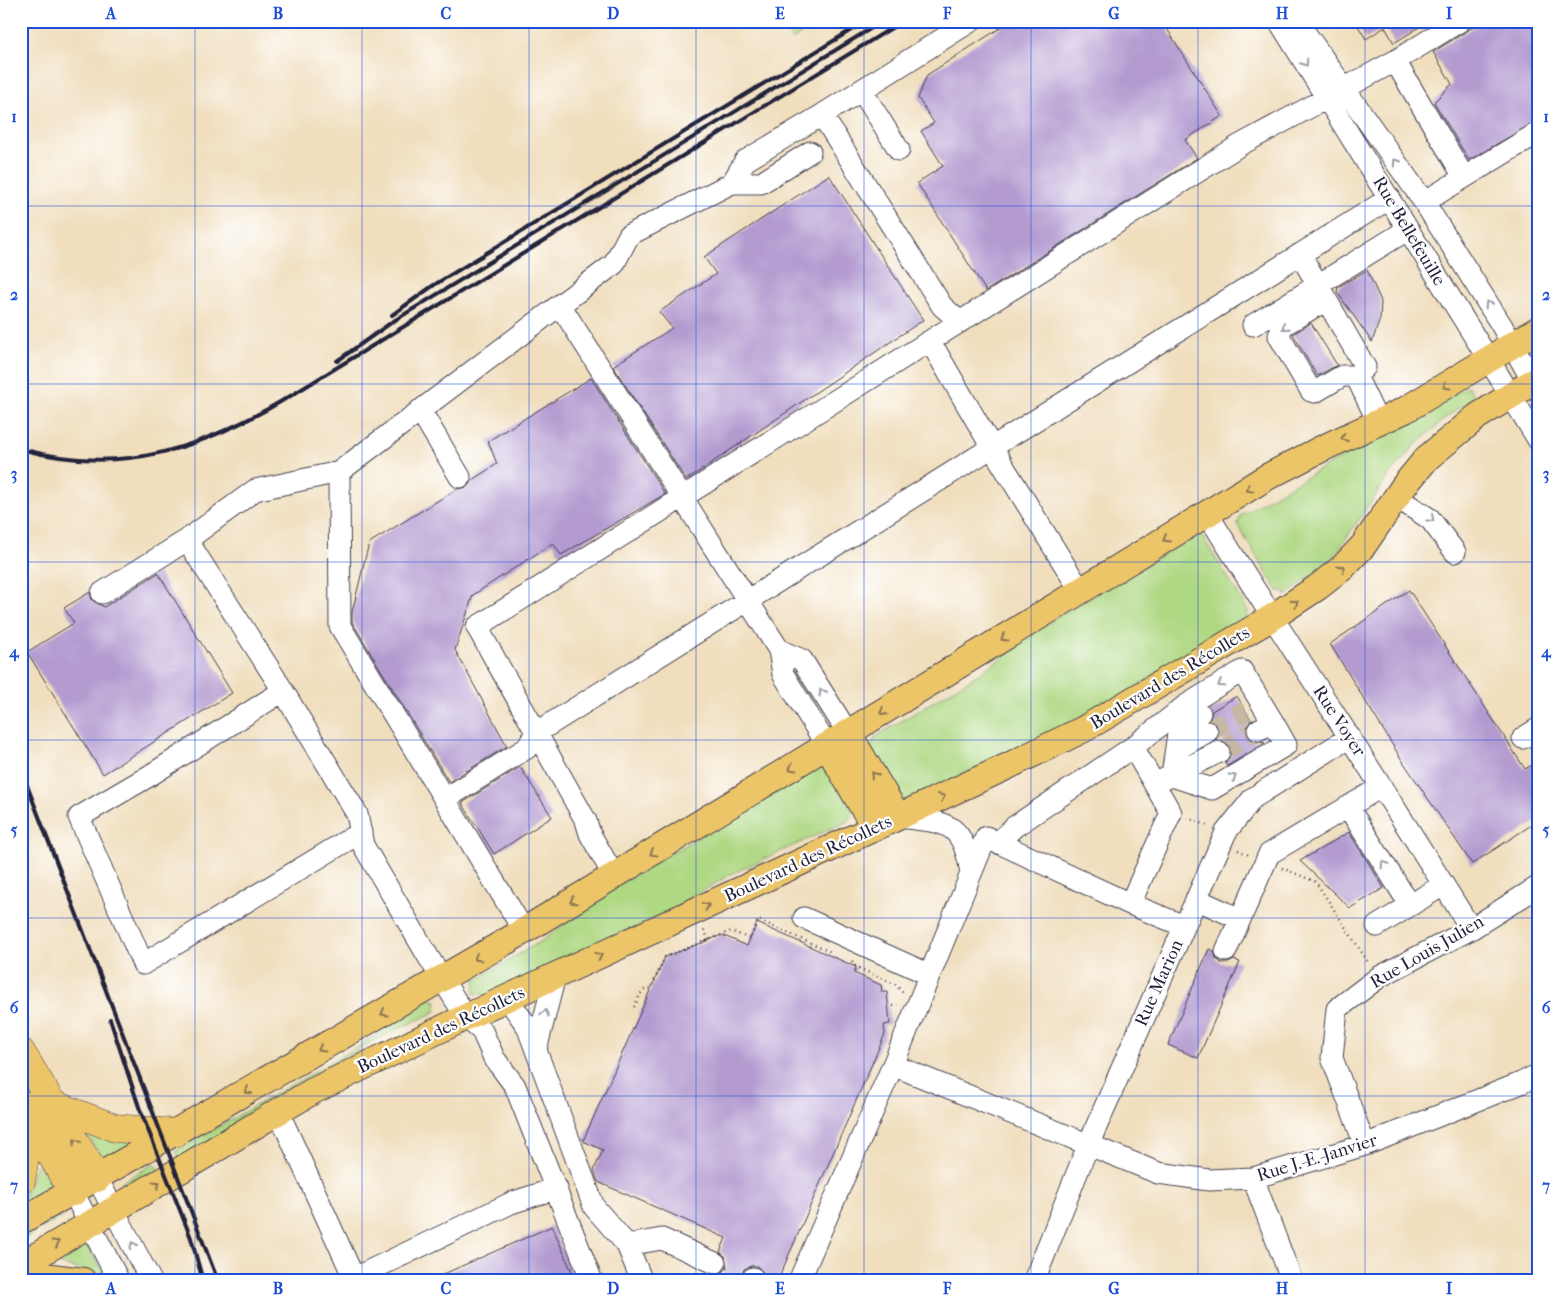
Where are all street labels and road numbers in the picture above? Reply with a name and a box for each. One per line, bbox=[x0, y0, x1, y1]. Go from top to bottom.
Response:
street label: Rue Bellefeuille bbox=[1368, 173, 1450, 289]
street label: Boulevard des Récollets bbox=[1086, 622, 1254, 734]
street label: Rue Voyer bbox=[1308, 681, 1370, 761]
street label: Boulevard des Récollets bbox=[721, 811, 895, 907]
street label: Rue Louis Julien bbox=[1366, 911, 1488, 993]
street label: Rue Marion bbox=[1131, 936, 1188, 1030]
street label: Boulevard des Récollets bbox=[354, 982, 528, 1078]
street label: Rue J.-E.-Janvier bbox=[1254, 1130, 1380, 1186]

